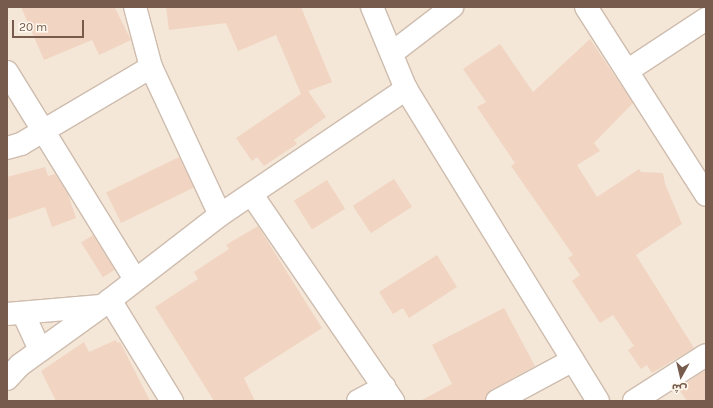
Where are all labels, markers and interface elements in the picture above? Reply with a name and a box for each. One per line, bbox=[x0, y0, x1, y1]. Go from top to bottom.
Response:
scale bar bbox=[14, 12, 86, 38]
text: 20 m bbox=[19, 20, 47, 34]
north arrow bbox=[661, 356, 701, 396]
text: ش bbox=[671, 381, 688, 396]

